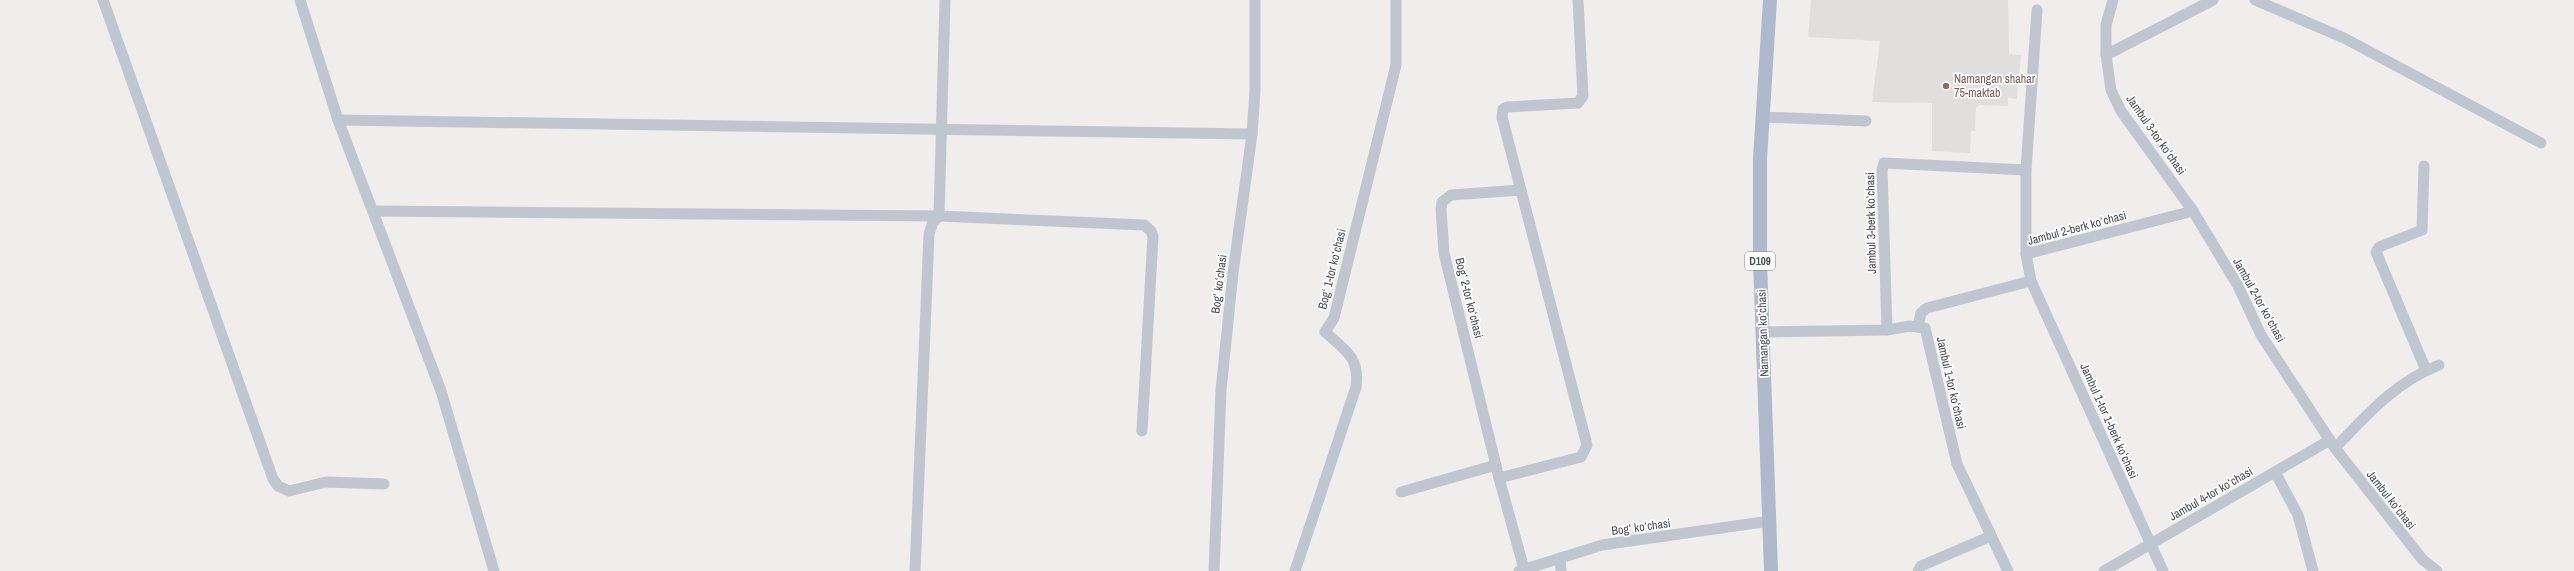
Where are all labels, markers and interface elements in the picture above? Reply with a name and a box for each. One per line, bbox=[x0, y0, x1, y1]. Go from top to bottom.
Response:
place label: Namangan shahar 75-maktab bbox=[1954, 71, 2036, 101]
marker: Namangan shahar 75-maktab bbox=[1941, 81, 1951, 91]
street label: Jambul 3-tor koʻchasi bbox=[2122, 92, 2190, 178]
street label: Jambul 3-berk koʻchasi bbox=[1862, 172, 1880, 274]
street label: Jambul 2-berk koʻchasi bbox=[2026, 207, 2128, 249]
street label: Bogʻ 1-tor koʻchasi bbox=[1314, 227, 1350, 311]
road number: D109 bbox=[1745, 252, 1775, 270]
street label: Bogʻ koʻchasi bbox=[1207, 253, 1231, 315]
street label: Jambul 2-tor koʻchasi bbox=[2229, 255, 2289, 345]
street label: Bogʻ 2-tor koʻchasi bbox=[1451, 256, 1487, 340]
street label: Namangan koʻchasi bbox=[1753, 289, 1773, 377]
street label: Jambul 1-tor koʻchasi bbox=[1933, 335, 1969, 431]
street label: Jambul 1-tor 1-berk koʻchasi bbox=[2076, 361, 2142, 481]
street label: Jambul 4-tor koʻchasi bbox=[2166, 464, 2256, 524]
street label: Jambul koʻchasi bbox=[2363, 467, 2419, 533]
street label: Bogʻ koʻchasi bbox=[1610, 515, 1672, 539]

